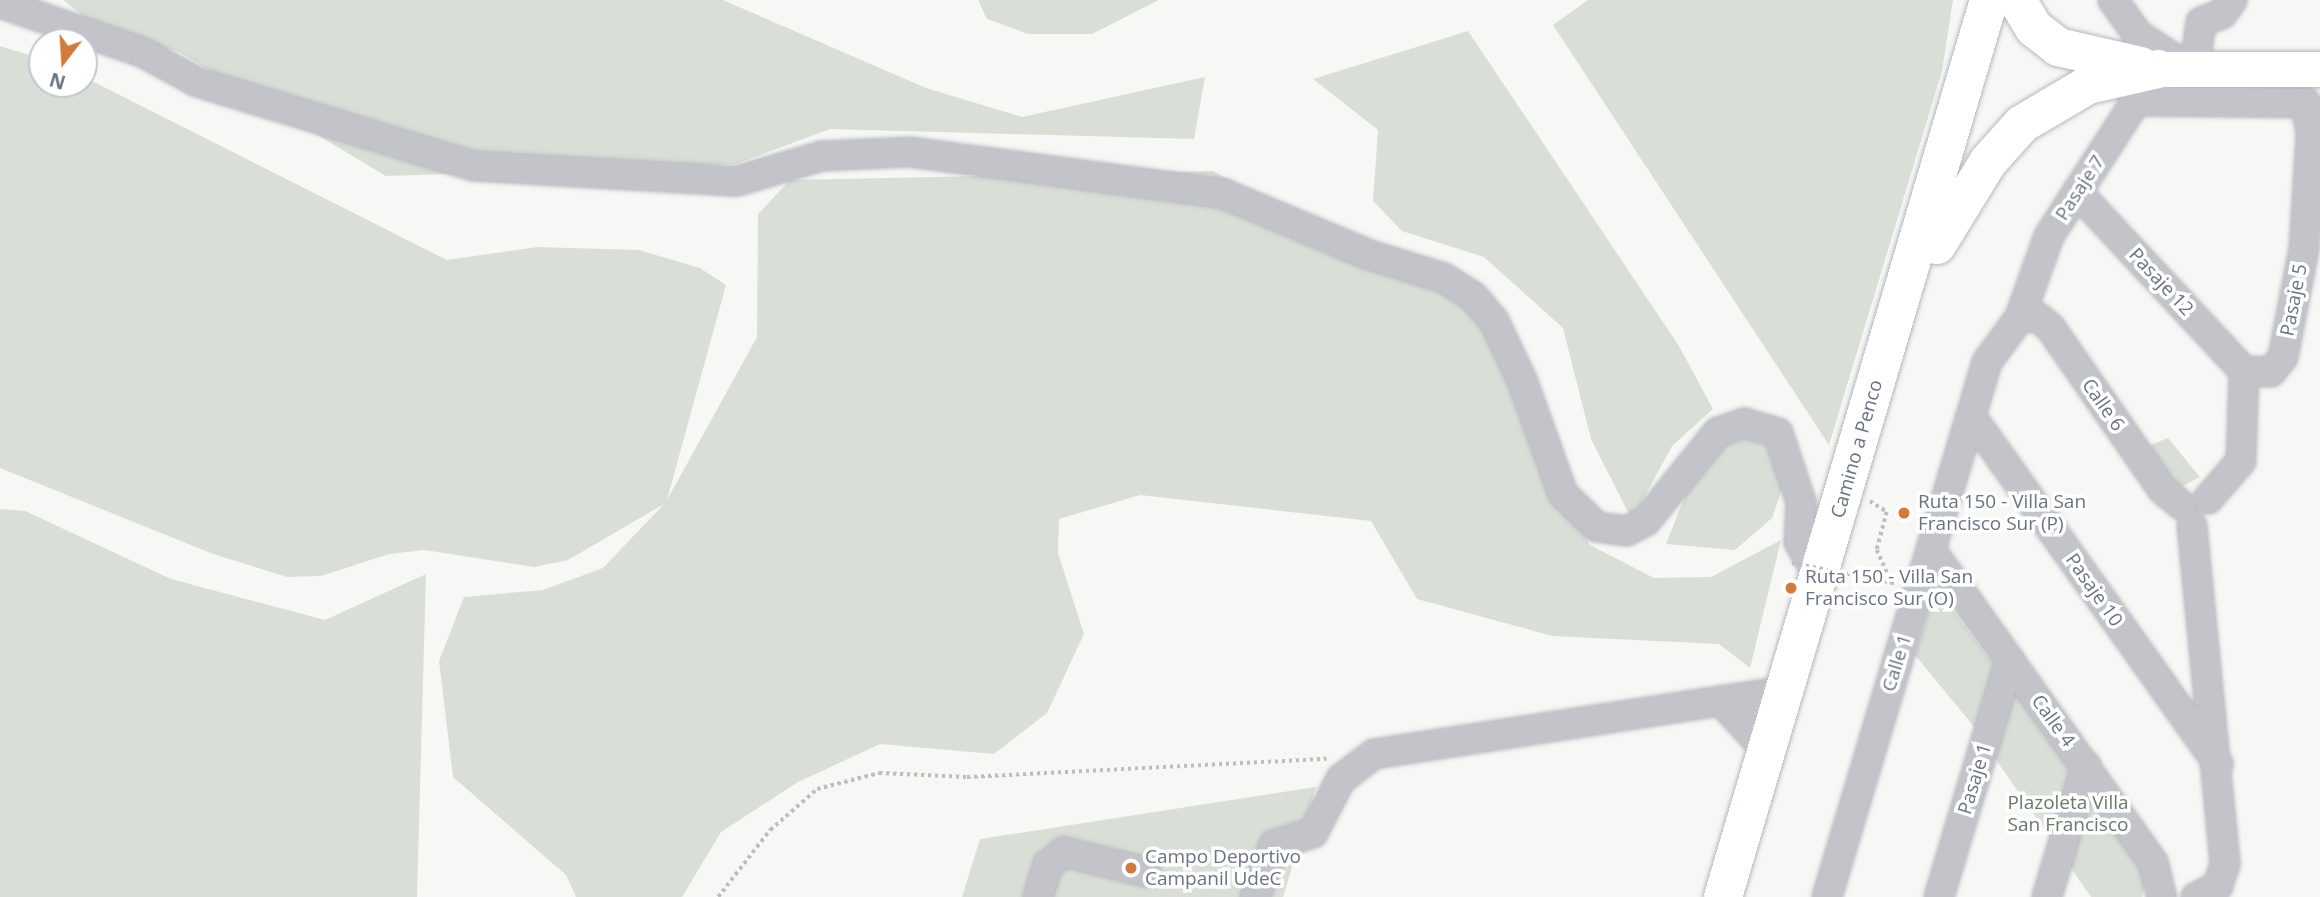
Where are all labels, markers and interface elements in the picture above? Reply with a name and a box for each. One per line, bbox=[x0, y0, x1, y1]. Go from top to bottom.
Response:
north arrow bbox=[28, 28, 98, 98]
text: N bbox=[46, 66, 69, 96]
street label: Pasaje 7 bbox=[2051, 151, 2109, 225]
street label: Pasaje 12 bbox=[2124, 244, 2198, 320]
street label: Pasaje 5 bbox=[2276, 262, 2312, 338]
street label: Calle 6 bbox=[2077, 374, 2129, 436]
street label: Camino a Penco bbox=[1826, 377, 1888, 521]
place label: Ruta 150 - Villa San Francisco Sur (P) bbox=[1918, 491, 2086, 535]
marker: Ruta 150 - Villa San Francisco Sur (P) bbox=[1896, 505, 1912, 521]
street label: Pasaje 10 bbox=[2061, 549, 2127, 631]
place label: Ruta 150 - Villa San Francisco Sur (O) bbox=[1805, 566, 1973, 610]
marker: Ruta 150 - Villa San Francisco Sur (O) bbox=[1783, 580, 1799, 596]
street label: Calle 1 bbox=[1878, 632, 1916, 694]
street label: Calle 4 bbox=[2027, 691, 2079, 751]
street label: Pasaje 1 bbox=[1953, 741, 1997, 817]
park label: Plazoleta Villa San Francisco bbox=[2007, 792, 2129, 836]
place label: Campo Deportivo Campanil UdeC bbox=[1145, 846, 1301, 890]
marker: Campo Deportivo Campanil UdeC bbox=[1123, 860, 1139, 876]

